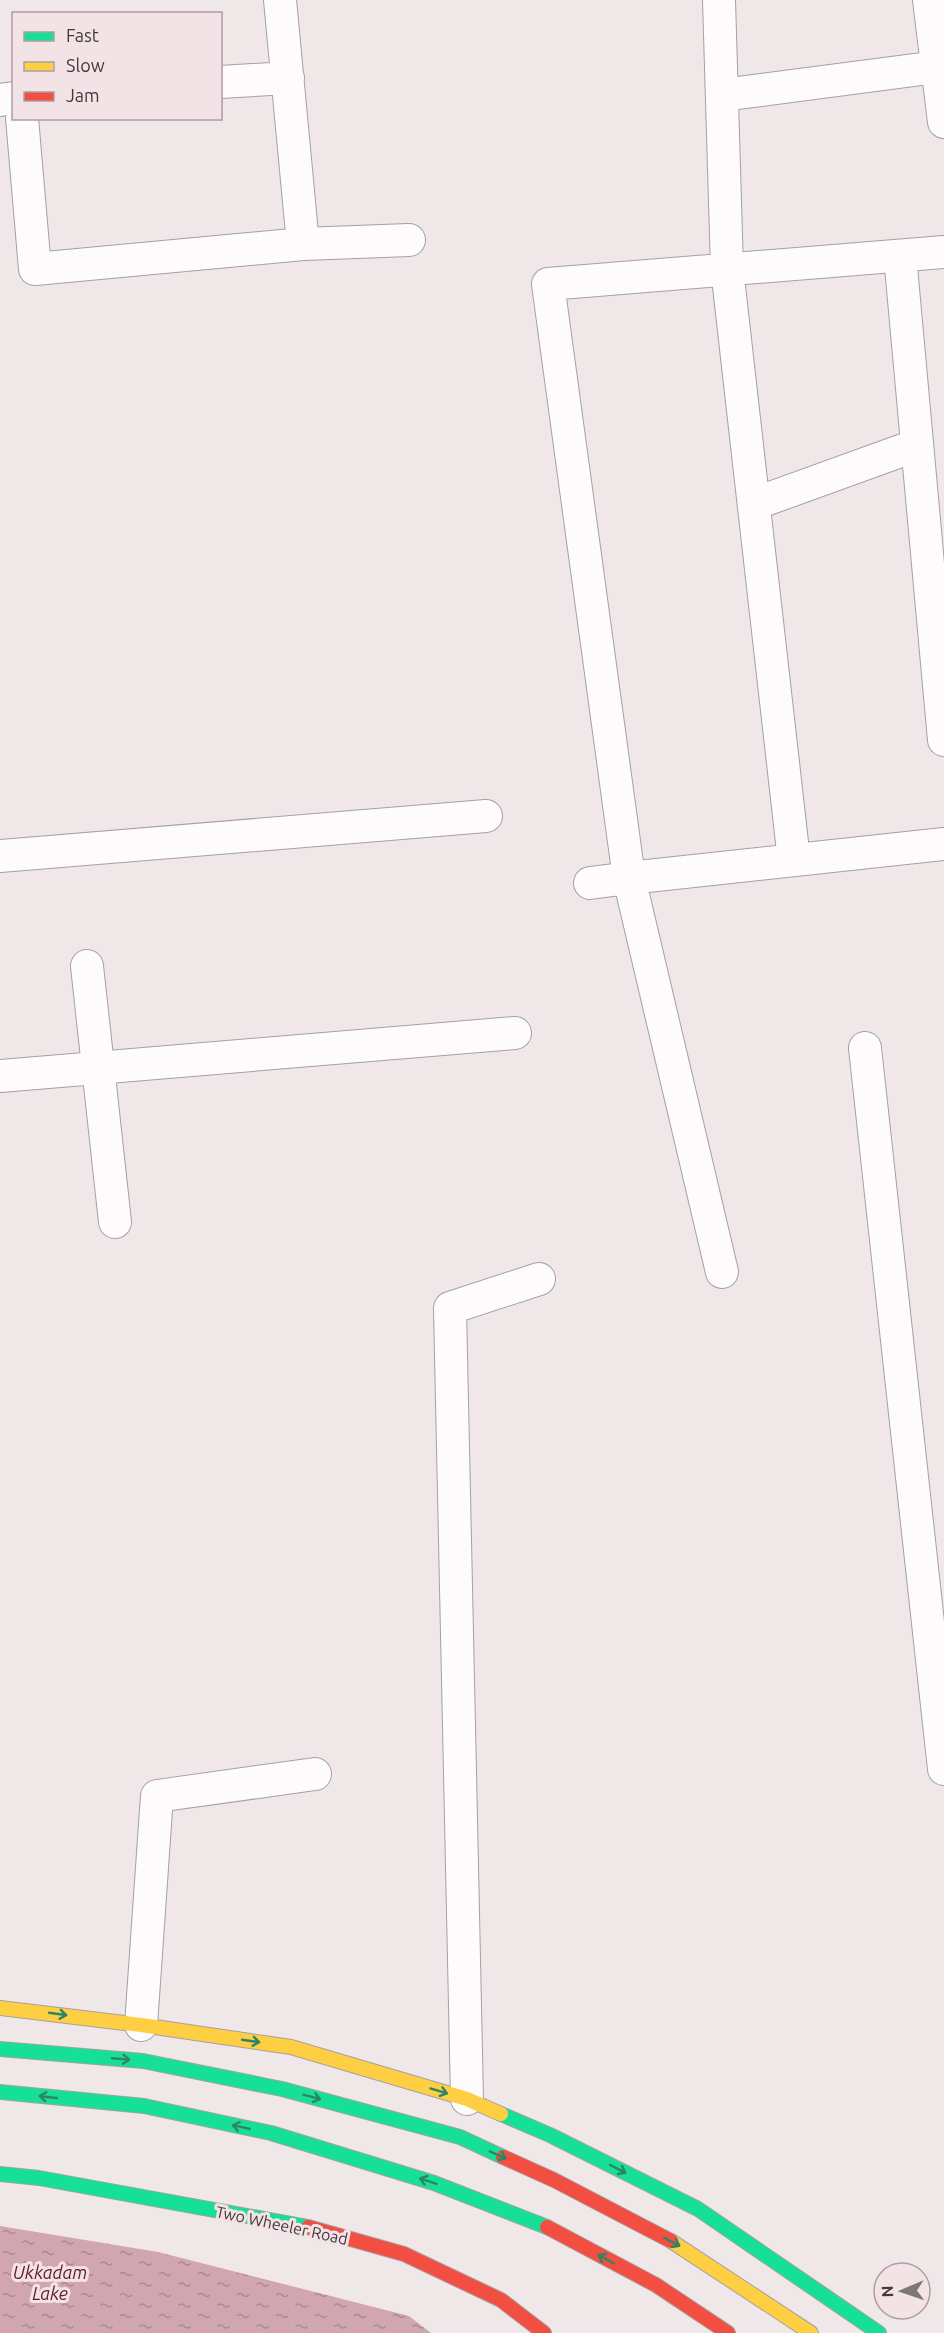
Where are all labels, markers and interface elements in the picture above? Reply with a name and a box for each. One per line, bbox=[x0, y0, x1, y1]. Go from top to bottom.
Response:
legend bbox=[12, 12, 222, 120]
text: Fast bbox=[66, 25, 99, 45]
text: Slow bbox=[66, 55, 105, 75]
text: Jam bbox=[66, 85, 100, 105]
one-way arrow bbox=[48, 2008, 68, 2019]
one-way arrow bbox=[241, 2035, 261, 2046]
one-way arrow bbox=[111, 2054, 131, 2065]
one-way arrow bbox=[429, 2086, 448, 2097]
one-way arrow bbox=[39, 2091, 59, 2102]
one-way arrow bbox=[302, 2092, 321, 2103]
one-way arrow bbox=[231, 2121, 251, 2132]
one-way arrow bbox=[489, 2150, 507, 2161]
one-way arrow bbox=[608, 2164, 626, 2175]
one-way arrow bbox=[419, 2175, 438, 2186]
street label: Two Wheeler Road bbox=[214, 2202, 350, 2248]
one-way arrow bbox=[663, 2236, 680, 2248]
one-way arrow bbox=[598, 2253, 615, 2265]
north arrow bbox=[872, 2261, 932, 2321]
water label: Ukkadam Lake bbox=[13, 2262, 87, 2303]
text: N bbox=[878, 2285, 896, 2298]

